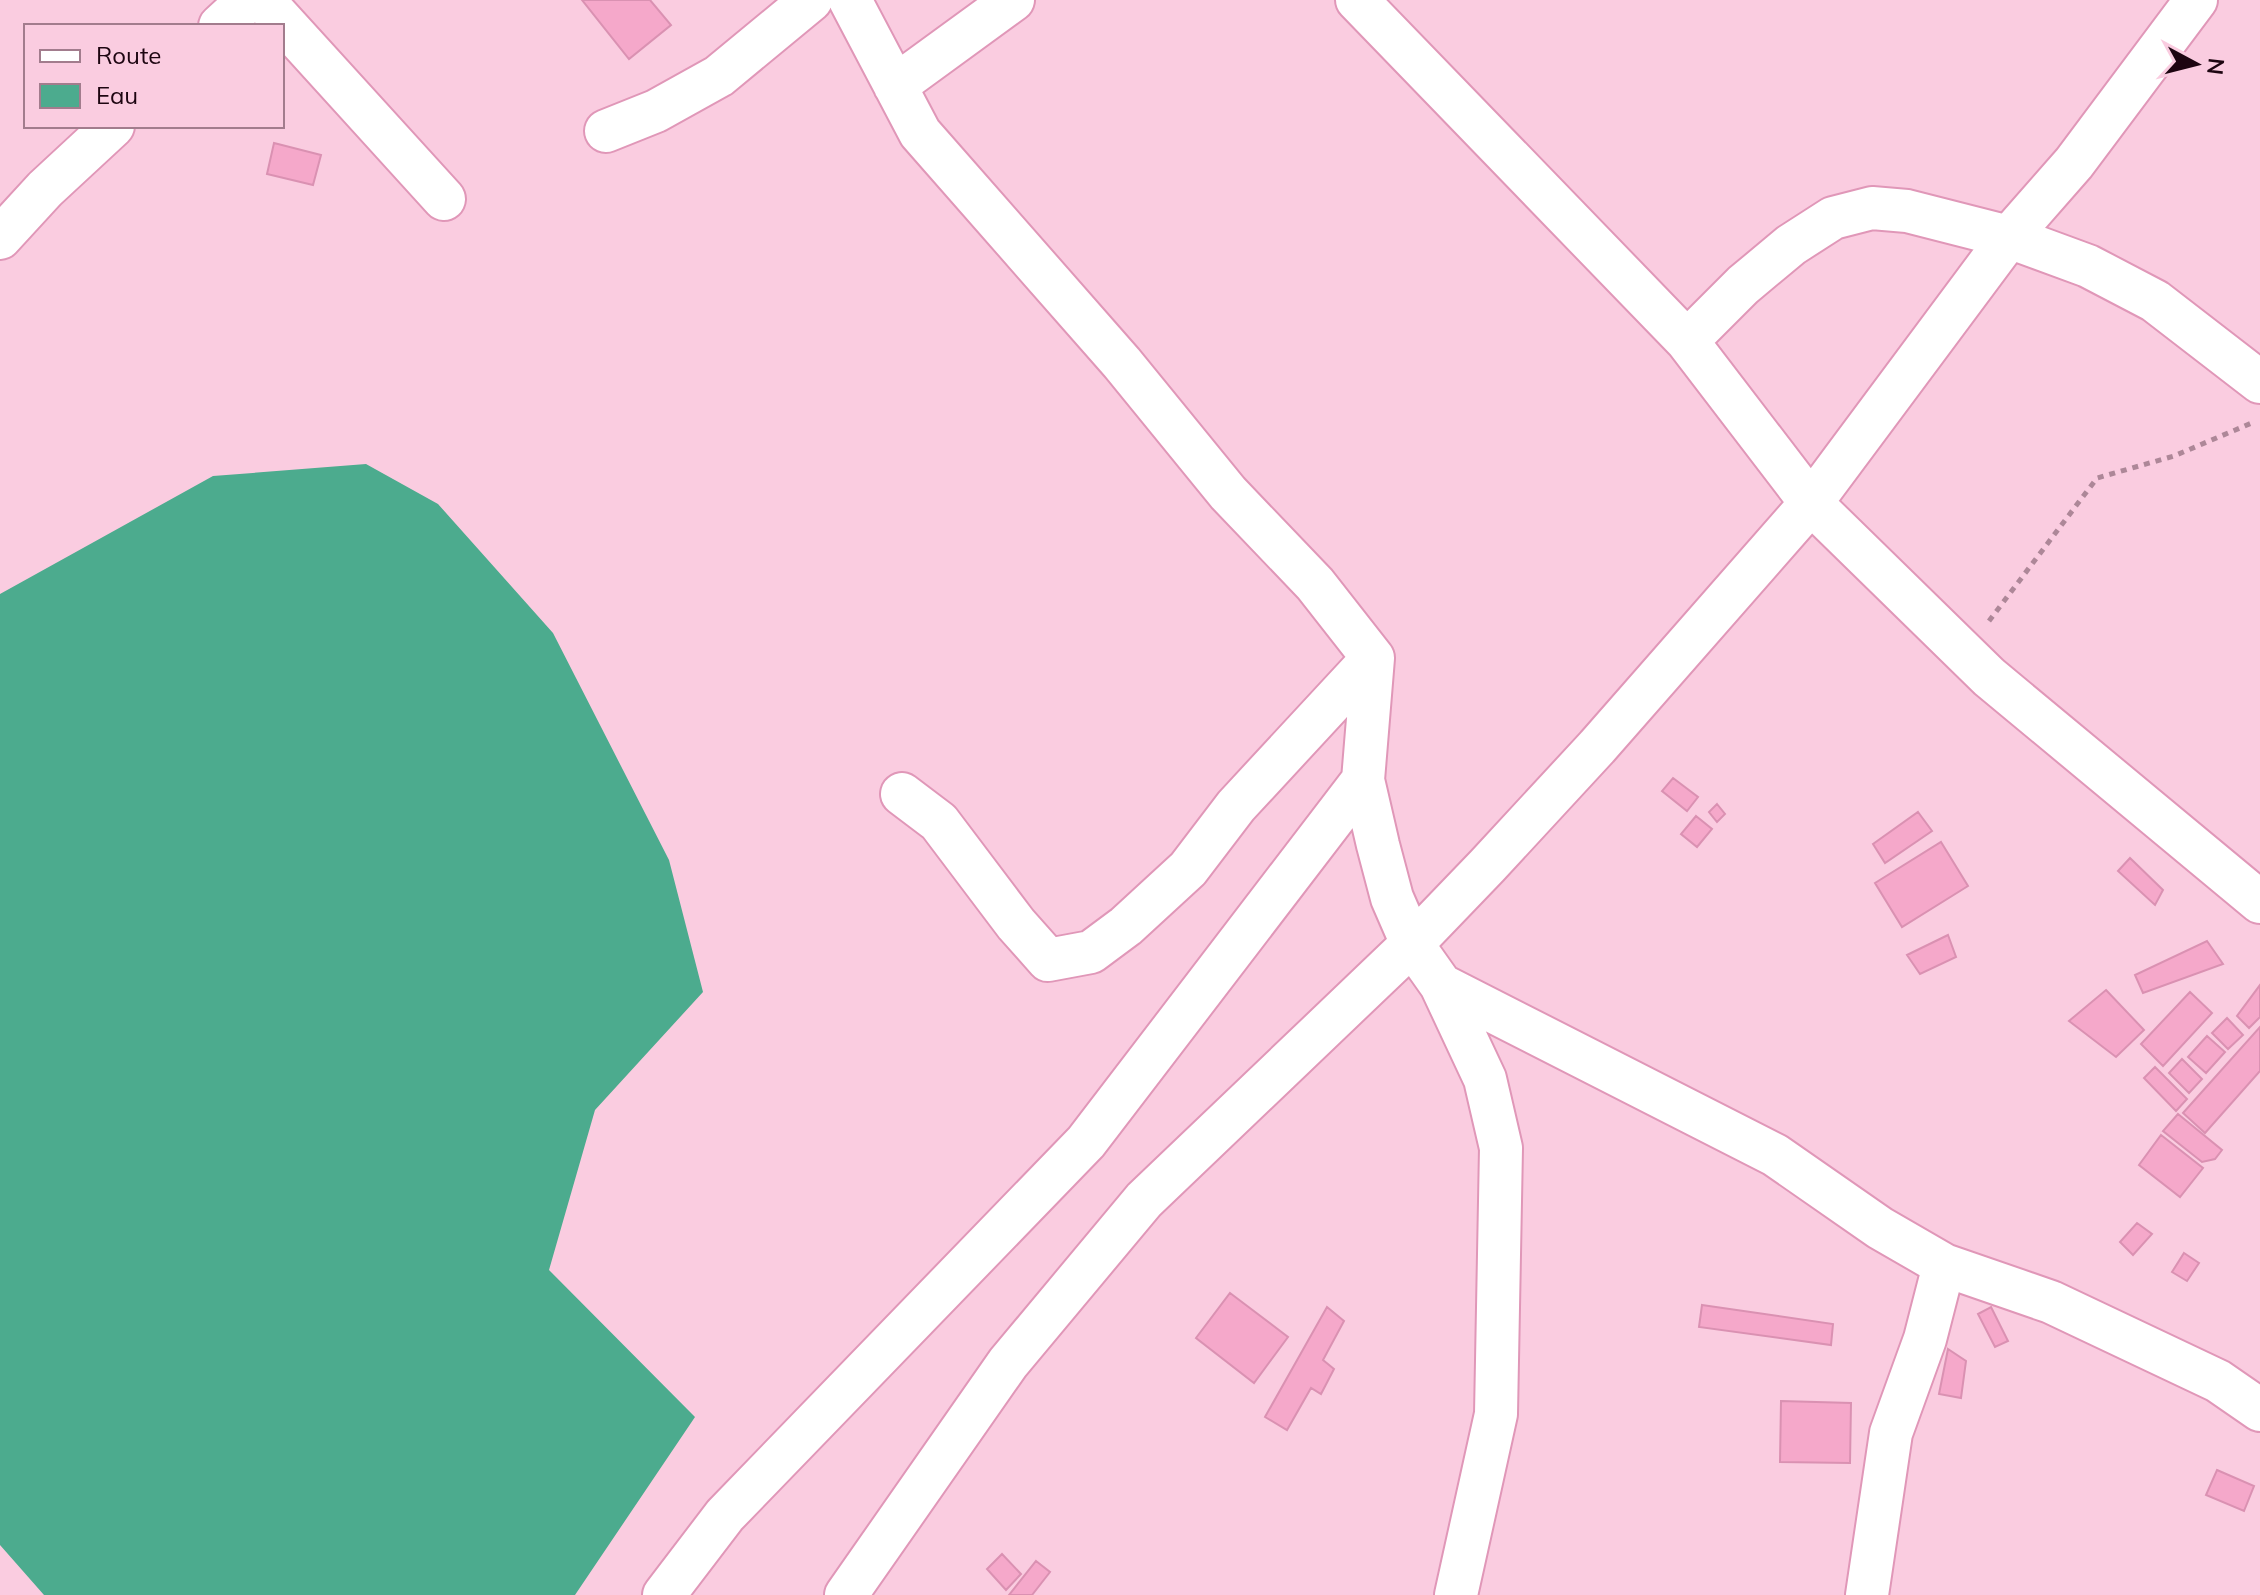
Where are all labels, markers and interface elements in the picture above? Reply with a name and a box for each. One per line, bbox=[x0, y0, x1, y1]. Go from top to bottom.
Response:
legend bbox=[24, 24, 284, 128]
north arrow bbox=[2156, 24, 2236, 104]
text: Route bbox=[96, 40, 161, 70]
text: N bbox=[2201, 56, 2231, 76]
text: Eau bbox=[96, 80, 138, 110]

